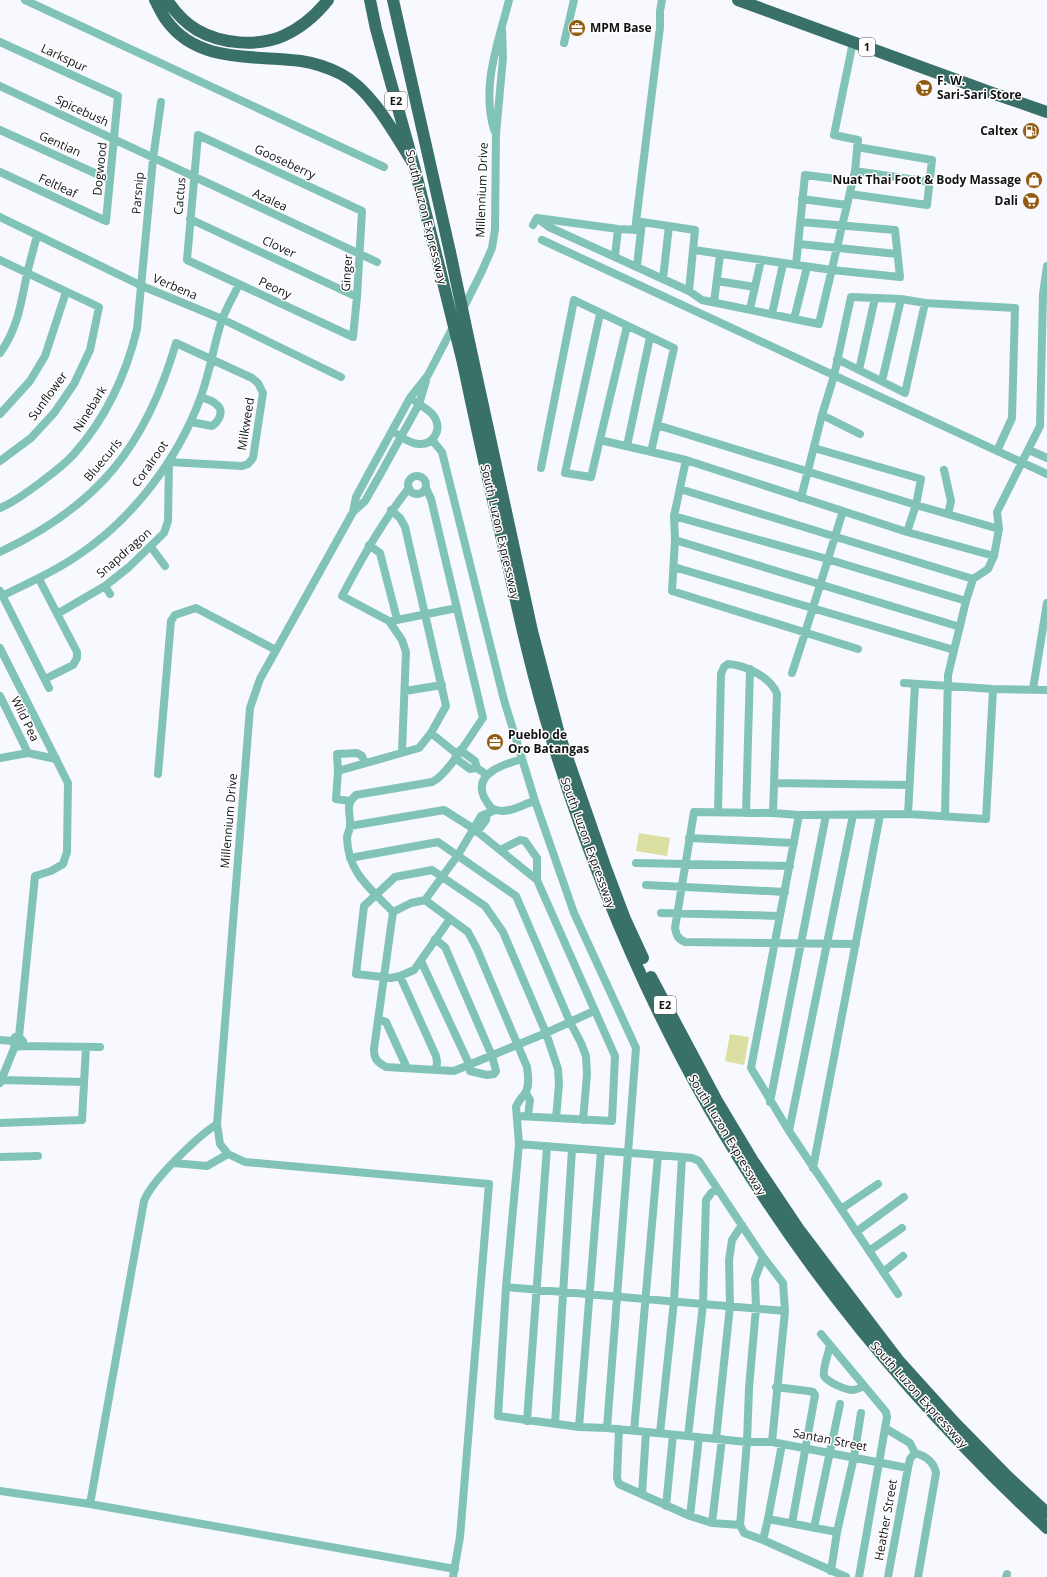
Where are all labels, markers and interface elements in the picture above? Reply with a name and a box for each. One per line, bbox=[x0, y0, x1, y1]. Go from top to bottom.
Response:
office icon: MPM Base bbox=[567, 18, 587, 38]
place label: MPM Base bbox=[590, 19, 652, 36]
road number: 1 bbox=[859, 38, 875, 56]
street label: Larkspur bbox=[38, 39, 90, 76]
place label: F. W. Sari-Sari Store bbox=[937, 72, 1022, 103]
supermarket icon: F. W. Sari-Sari Store bbox=[914, 78, 934, 98]
street label: Spicebush bbox=[53, 91, 112, 130]
road number: E2 bbox=[385, 92, 407, 110]
fuel station icon: Caltex bbox=[1021, 121, 1041, 141]
place label: Caltex bbox=[980, 122, 1018, 139]
street label: Gentian bbox=[37, 127, 84, 160]
street label: Gooseberry bbox=[252, 140, 319, 184]
street label: Dogwood bbox=[88, 141, 111, 196]
street label: Millennium Drive bbox=[471, 142, 492, 238]
street label: South Luzon Expressway bbox=[402, 148, 452, 287]
street label: Feltleaf bbox=[36, 169, 81, 202]
shop icon: Nuat Thai Foot & Body Massage bbox=[1024, 170, 1044, 190]
street label: Parsnip bbox=[127, 171, 148, 215]
place label: Nuat Thai Foot & Body Massage bbox=[832, 171, 1021, 188]
street label: Cactus bbox=[169, 176, 190, 215]
street label: Azalea bbox=[250, 184, 290, 215]
supermarket icon: Dali bbox=[1021, 191, 1041, 211]
place label: Dali bbox=[995, 192, 1018, 209]
street label: Clover bbox=[260, 231, 299, 262]
street label: Ginger bbox=[337, 254, 356, 292]
street label: Verbena bbox=[150, 270, 200, 304]
street label: Peony bbox=[256, 273, 295, 303]
street label: Sunflower bbox=[24, 368, 71, 424]
street label: Ninebark bbox=[69, 382, 111, 435]
street label: Milkweed bbox=[233, 396, 258, 452]
street label: Bluecurls bbox=[80, 434, 126, 485]
street label: Coralroot bbox=[127, 437, 172, 490]
street label: South Luzon Expressway bbox=[477, 463, 525, 602]
street label: Snapdragon bbox=[92, 524, 155, 581]
street label: Wild Pea bbox=[7, 693, 44, 744]
place label: Pueblo de Oro Batangas bbox=[508, 726, 589, 757]
office icon: Pueblo de Oro Batangas bbox=[485, 732, 505, 752]
street label: Millennium Drive bbox=[216, 772, 241, 869]
street label: South Luzon Expressway bbox=[557, 775, 620, 912]
road number: E2 bbox=[654, 996, 676, 1014]
street label: South Luzon Expressway bbox=[685, 1071, 771, 1199]
street label: South Luzon Expressway bbox=[867, 1338, 973, 1452]
street label: Santan Street bbox=[791, 1424, 869, 1455]
street label: Heather Street bbox=[870, 1478, 901, 1562]

